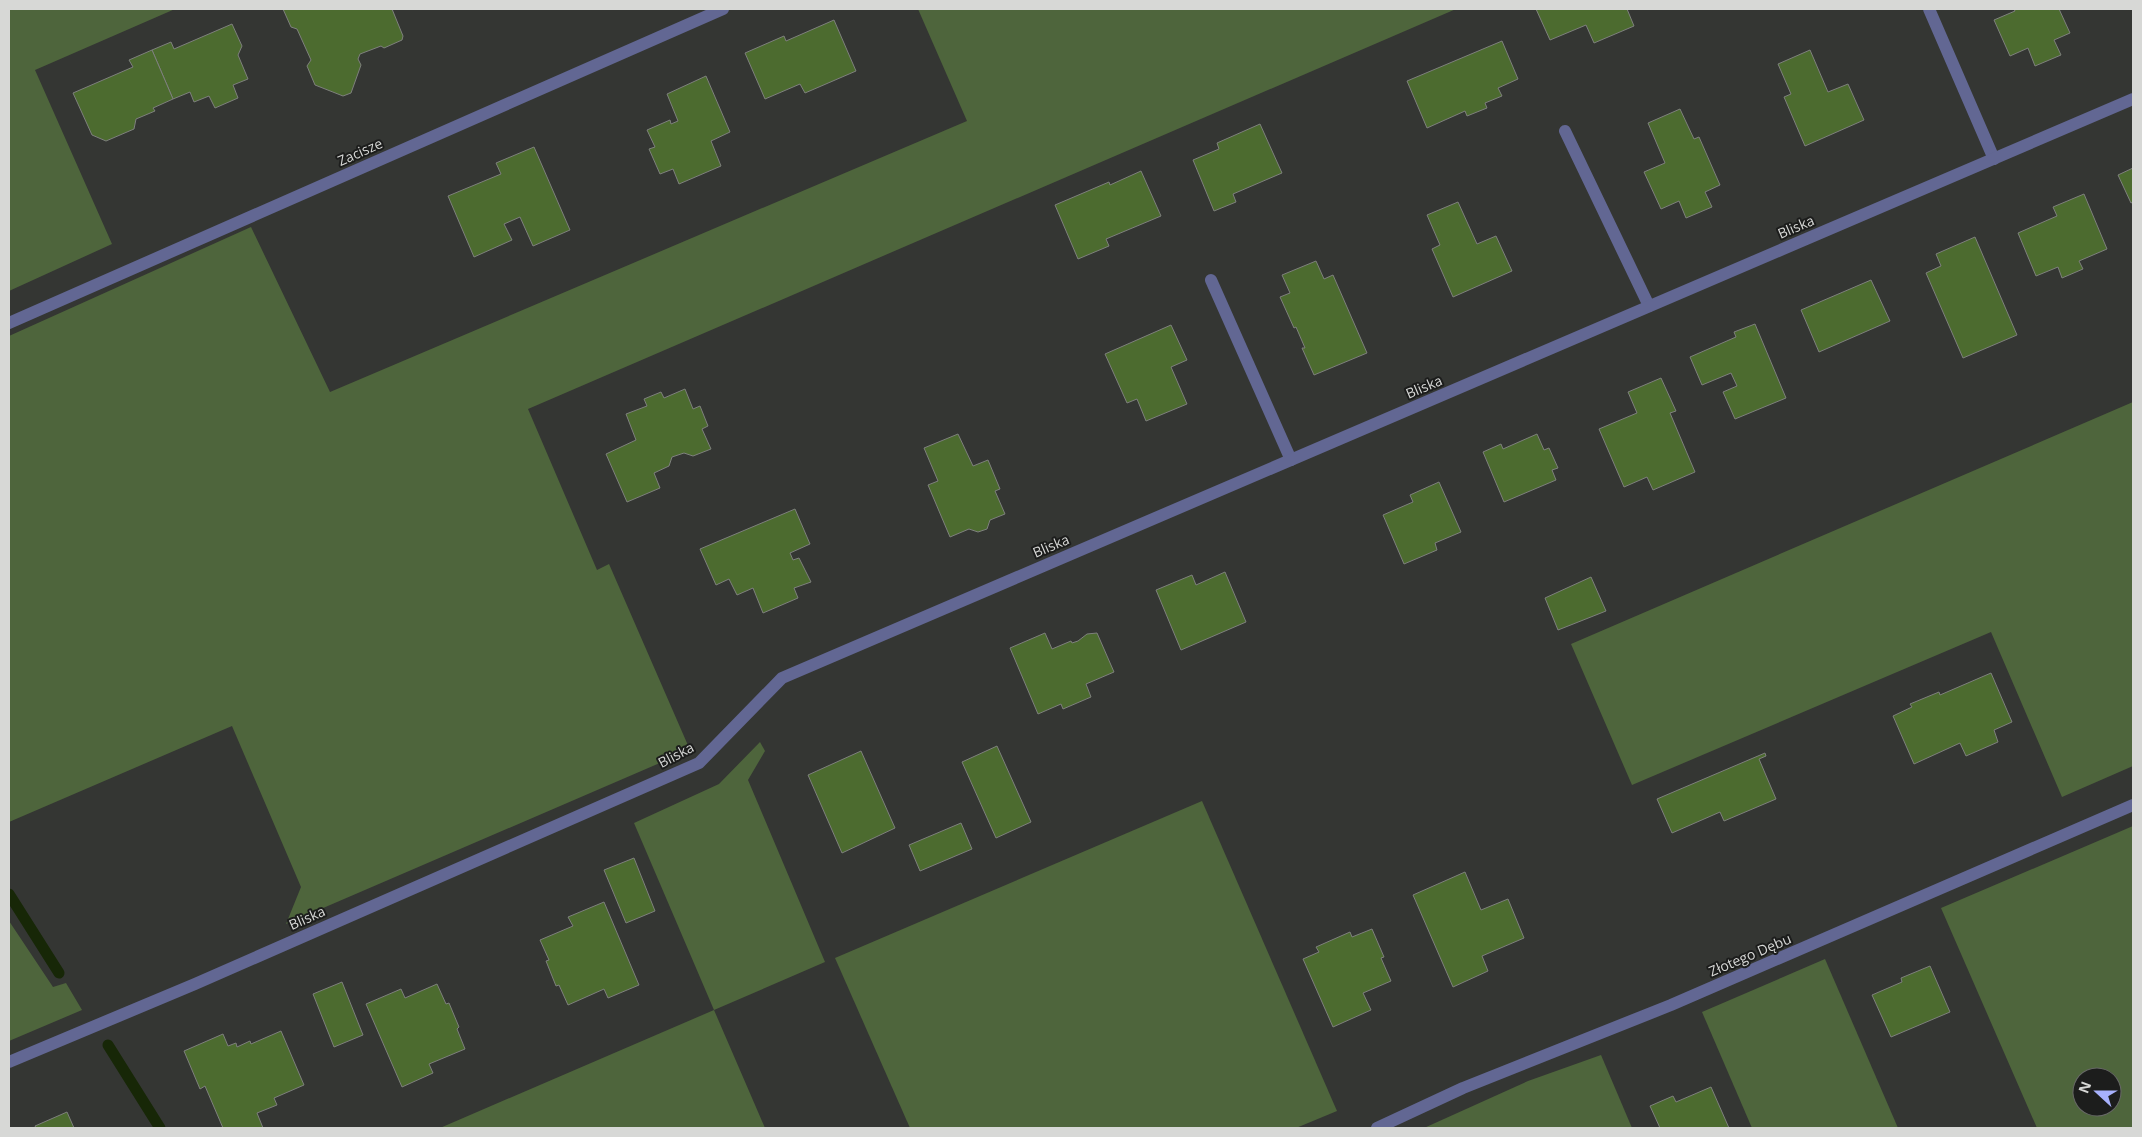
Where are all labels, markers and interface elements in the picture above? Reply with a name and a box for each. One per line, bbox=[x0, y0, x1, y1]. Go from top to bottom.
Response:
street label: Zacisze bbox=[334, 133, 385, 170]
street label: Bliska bbox=[1775, 210, 1817, 243]
street label: Bliska bbox=[1403, 370, 1445, 403]
street label: Bliska bbox=[1030, 529, 1072, 562]
street label: Bliska bbox=[655, 737, 697, 772]
street label: Bliska bbox=[286, 901, 328, 934]
street label: Złotego Dębu bbox=[1706, 929, 1794, 980]
north arrow bbox=[2072, 1067, 2122, 1117]
text: N bbox=[2073, 1078, 2095, 1096]

